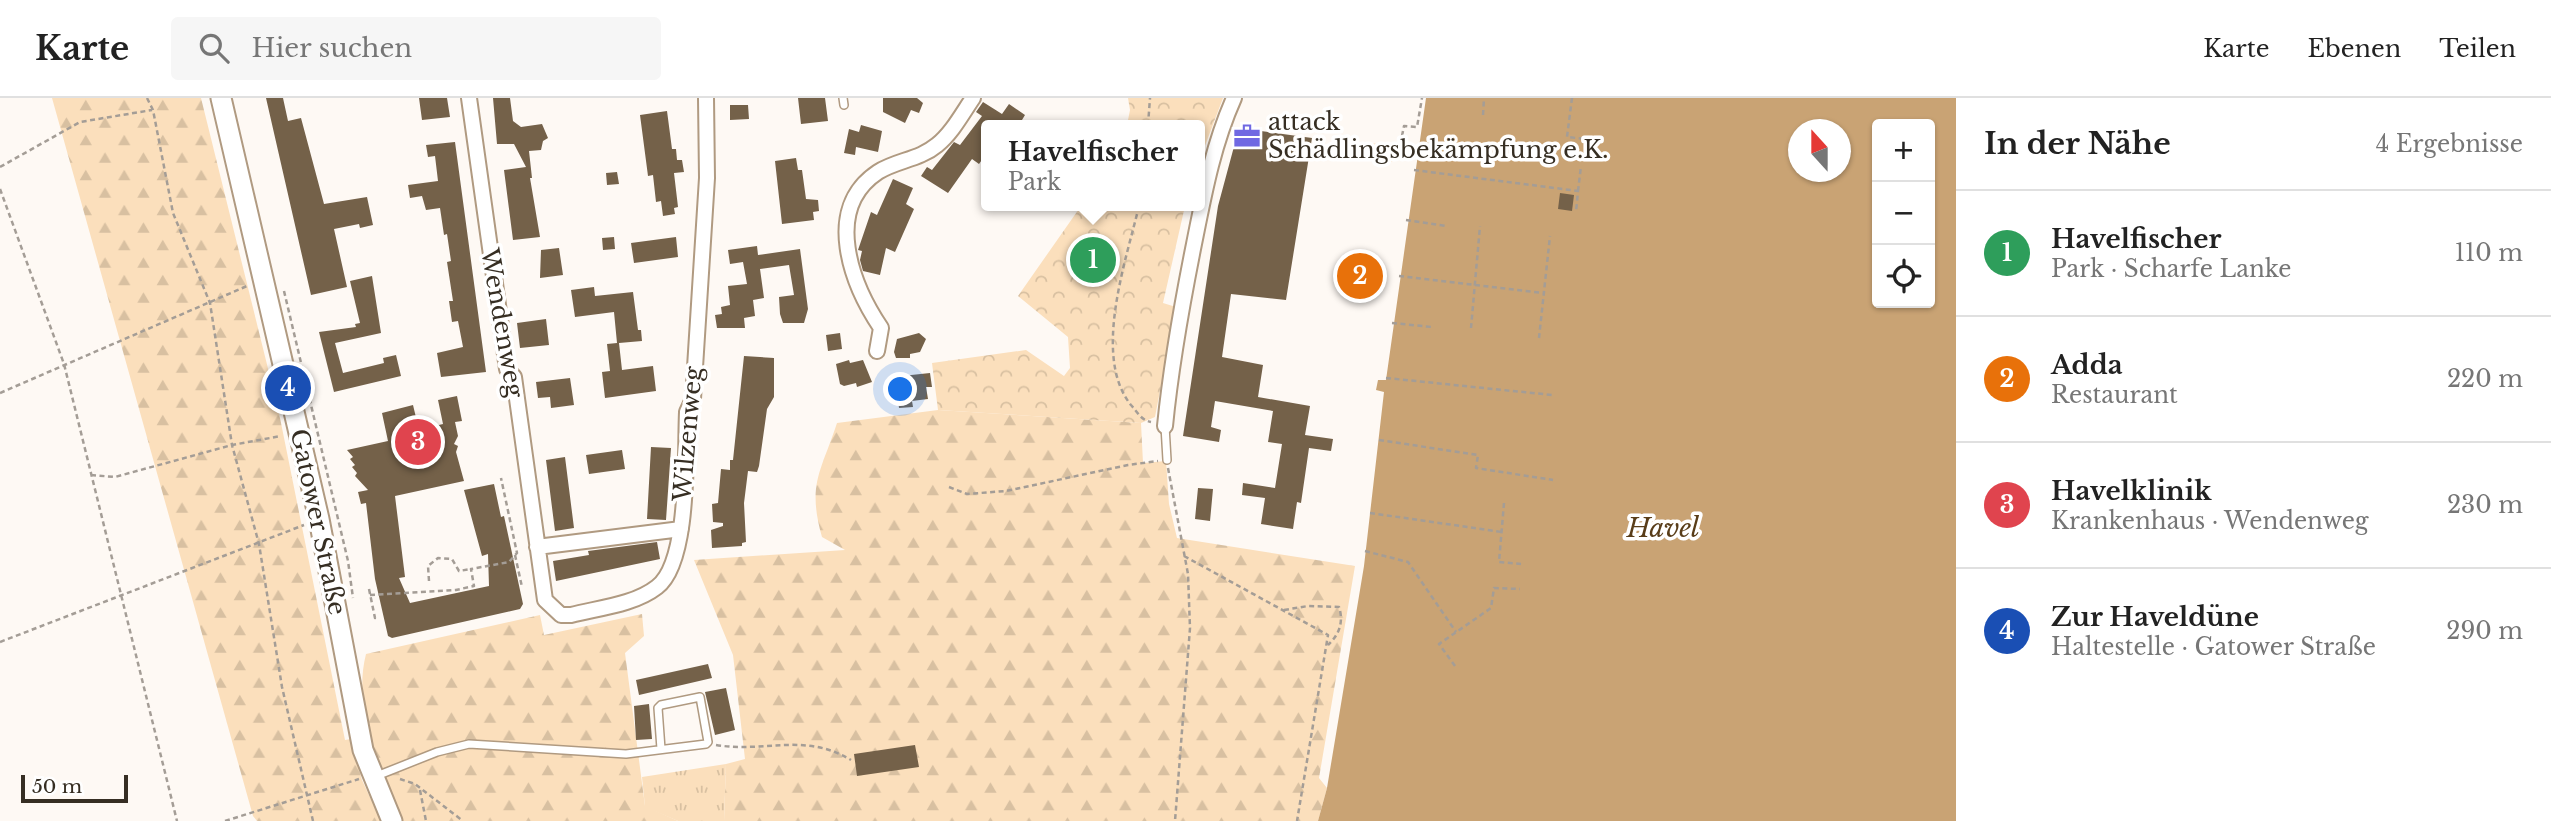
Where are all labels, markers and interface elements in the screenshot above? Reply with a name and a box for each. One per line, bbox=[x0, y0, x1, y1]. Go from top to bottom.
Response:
search box bbox=[171, 17, 661, 80]
text: Karte bbox=[35, 28, 129, 69]
icon: search bbox=[195, 29, 233, 67]
text: Hier suchen bbox=[251, 32, 412, 64]
text: Karte bbox=[2203, 34, 2270, 63]
text: Ebenen bbox=[2308, 34, 2401, 63]
text: Teilen bbox=[2439, 34, 2516, 63]
place label: attack Schädlingsbekämpfung e.K. bbox=[1268, 107, 1608, 164]
north arrow bbox=[1788, 119, 1851, 182]
map controls bbox=[1872, 119, 1935, 308]
button: + bbox=[1872, 119, 1935, 182]
popup bbox=[981, 120, 1205, 211]
office icon: attack Schädlingsbekämpfung e.K. bbox=[1232, 121, 1262, 151]
text: In der Nähe bbox=[1984, 125, 2171, 162]
text: 4 Ergebnisse bbox=[2376, 130, 2523, 158]
text: Havelfischer bbox=[1008, 136, 1178, 168]
text: Park bbox=[1008, 168, 1061, 196]
button: − bbox=[1872, 182, 1935, 245]
text: Havelfischer bbox=[2051, 223, 2221, 255]
pin: 1 bbox=[1070, 234, 1116, 286]
text: 1 bbox=[2002, 239, 2012, 267]
text: 110 m bbox=[2455, 239, 2523, 267]
street label: Wendenweg bbox=[475, 245, 530, 400]
button: locate bbox=[1872, 245, 1935, 308]
pin: 2 bbox=[1337, 250, 1383, 302]
text: Park · Scharfe Lanke bbox=[2051, 255, 2291, 283]
text: Adda bbox=[2051, 349, 2123, 381]
pin: 4 bbox=[265, 362, 311, 414]
street label: Wilzenweg bbox=[667, 365, 708, 504]
text: 2 bbox=[2000, 365, 2014, 393]
text: 220 m bbox=[2447, 365, 2523, 393]
your location bbox=[883, 372, 917, 406]
text: Restaurant bbox=[2051, 381, 2178, 409]
pin: 3 bbox=[395, 416, 441, 468]
street label: Gatower Straße bbox=[285, 426, 352, 617]
text: Havelklinik bbox=[2051, 475, 2211, 507]
text: 3 bbox=[2000, 491, 2014, 519]
text: 230 m bbox=[2447, 491, 2523, 519]
text: Krankenhaus · Wendenweg bbox=[2051, 507, 2369, 535]
water label: Havel bbox=[1626, 512, 1700, 544]
text: Zur Haveldüne bbox=[2051, 601, 2259, 633]
text: 4 bbox=[1999, 617, 2015, 645]
text: 290 m bbox=[2446, 617, 2523, 645]
text: Haltestelle · Gatower Straße bbox=[2051, 633, 2376, 661]
scale bar bbox=[21, 772, 128, 804]
text: 50 m bbox=[32, 775, 82, 798]

